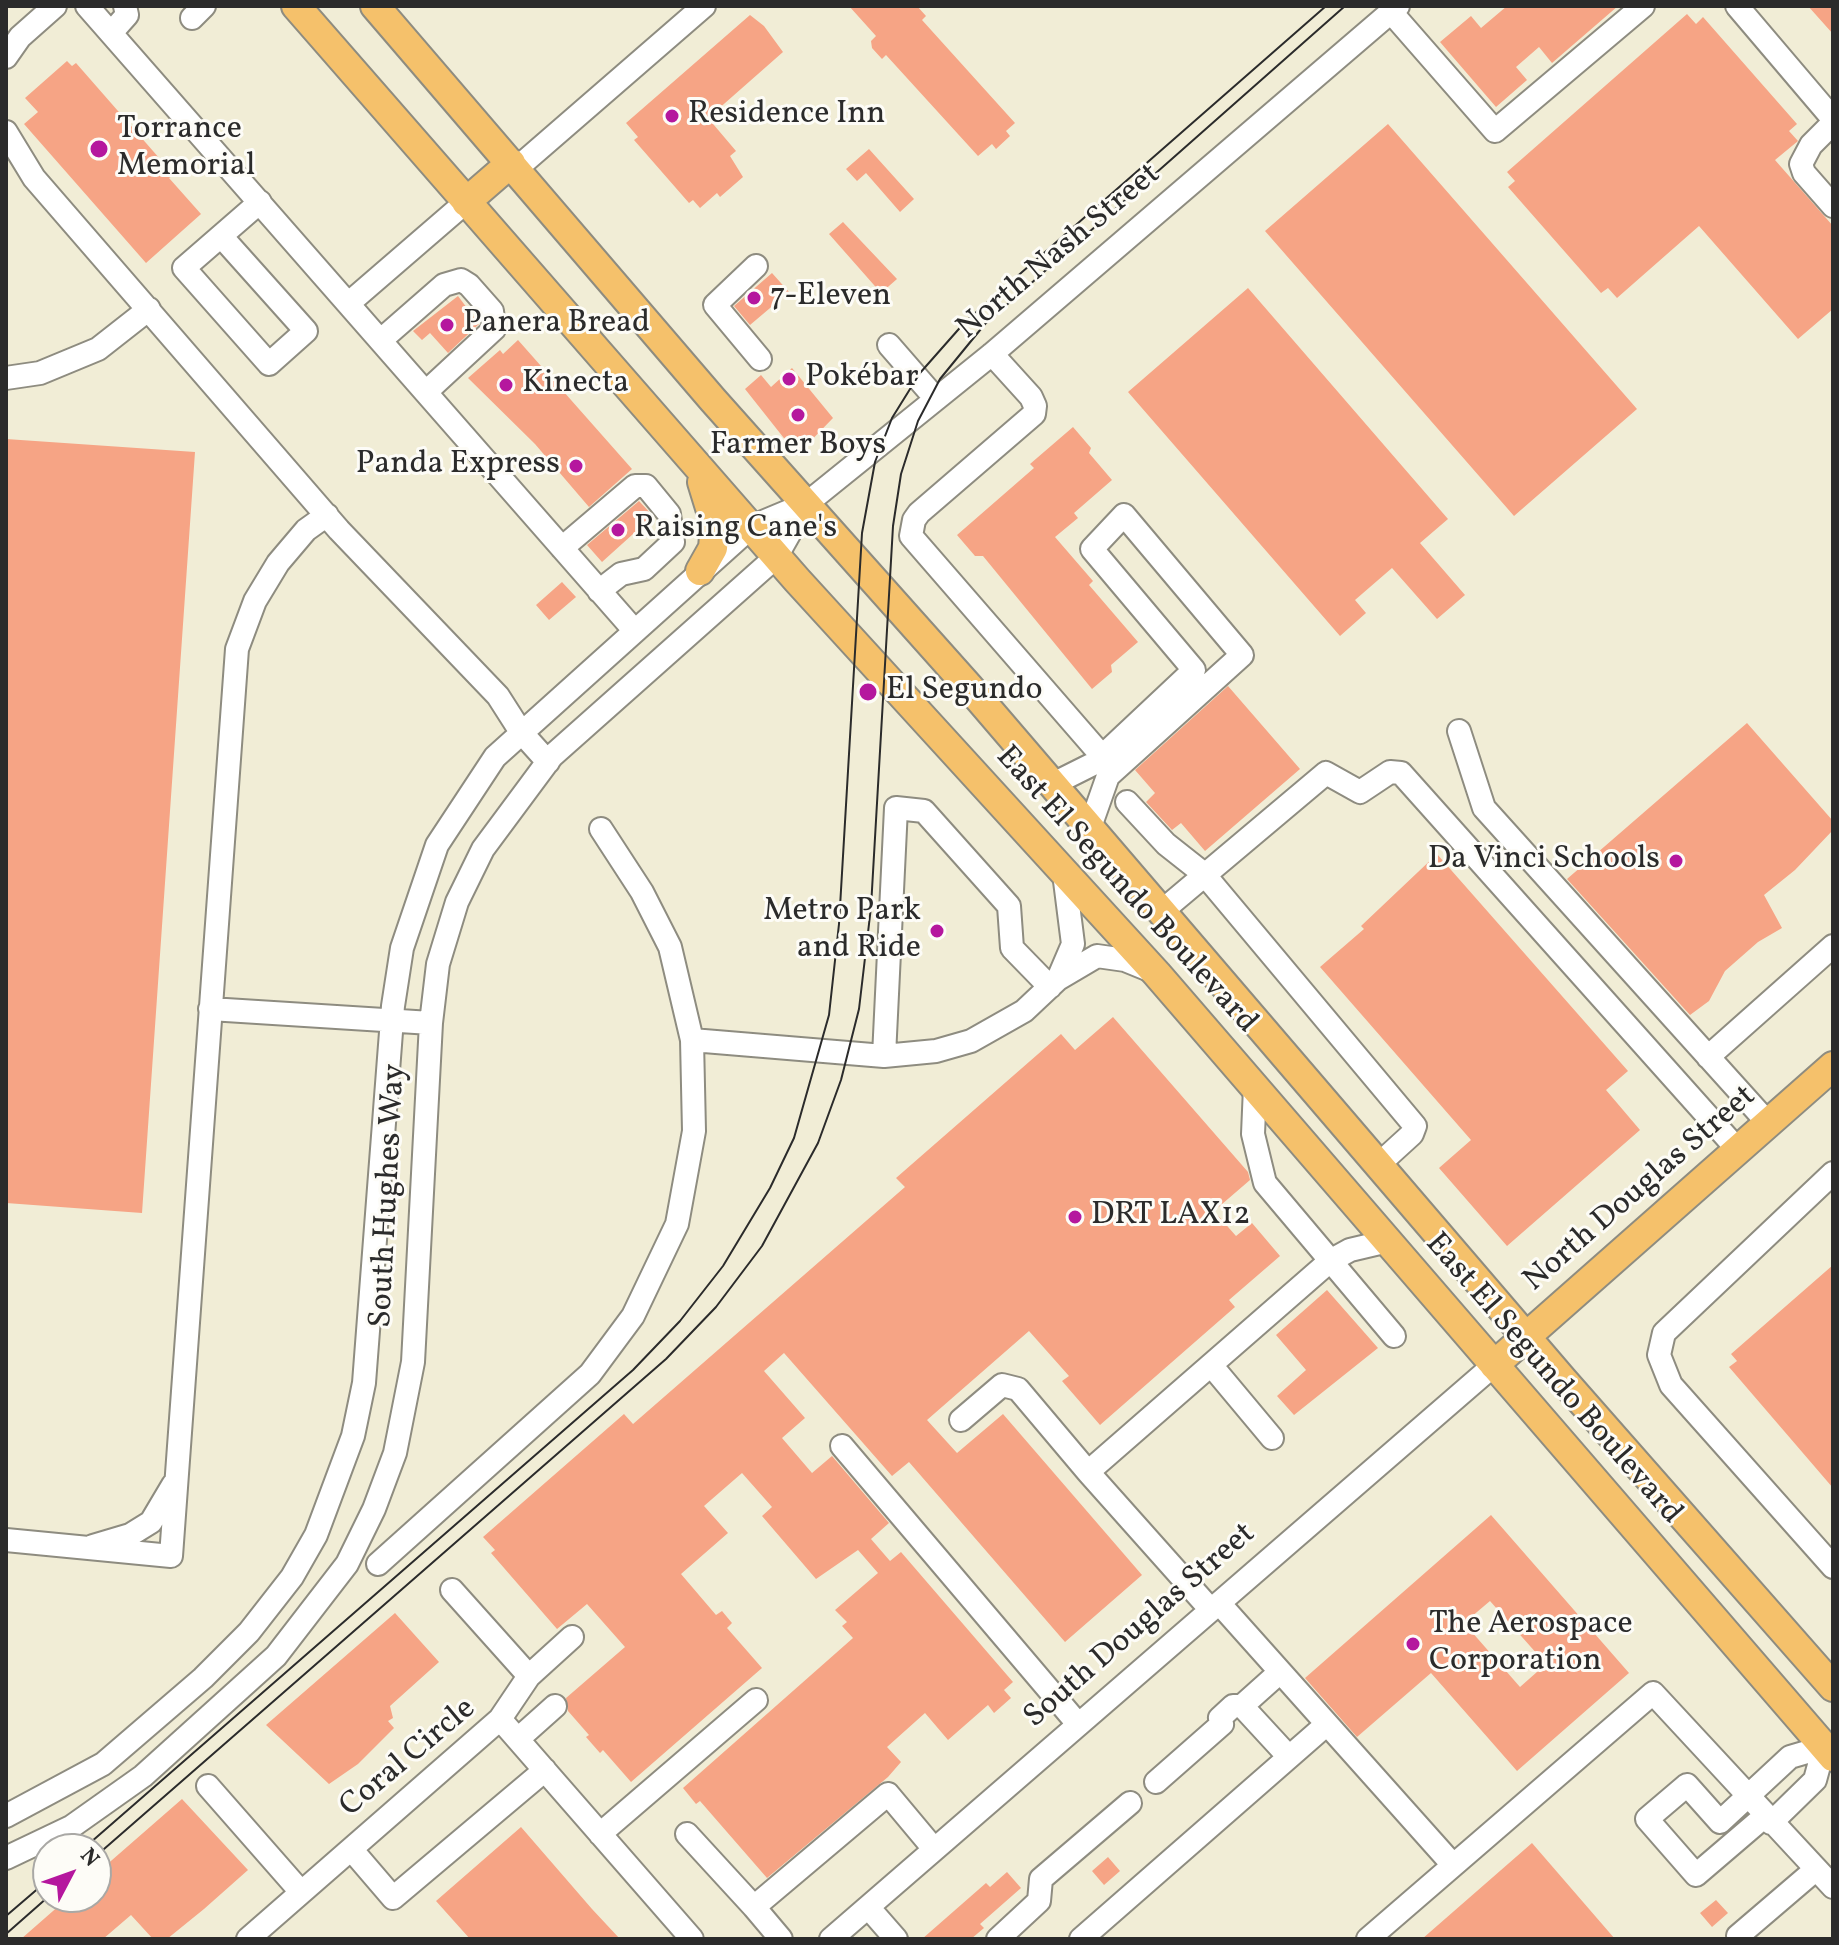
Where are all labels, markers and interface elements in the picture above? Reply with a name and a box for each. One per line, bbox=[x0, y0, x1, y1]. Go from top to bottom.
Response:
place label: Residence Inn bbox=[688, 97, 885, 135]
marker: Residence Inn bbox=[663, 107, 681, 125]
place label: Torrance Memorial bbox=[117, 112, 255, 187]
marker: Torrance Memorial bbox=[88, 138, 110, 160]
street label: North Nash Street bbox=[951, 157, 1169, 349]
place label: 7-Eleven bbox=[770, 279, 891, 317]
marker: 7-Eleven bbox=[745, 289, 763, 307]
place label: Panera Bread bbox=[463, 306, 650, 344]
marker: Panera Bread bbox=[438, 316, 456, 334]
place label: Pokébar bbox=[805, 360, 919, 398]
place label: Kinecta bbox=[522, 366, 629, 404]
marker: Pokébar bbox=[780, 370, 798, 388]
marker: Kinecta bbox=[497, 376, 515, 394]
marker: Farmer Boys bbox=[789, 406, 807, 424]
place label: Farmer Boys bbox=[710, 428, 886, 466]
place label: Panda Express bbox=[356, 447, 560, 485]
marker: Panda Express bbox=[567, 457, 585, 475]
place label: Raising Cane's bbox=[634, 511, 837, 549]
marker: Raising Cane's bbox=[609, 521, 627, 539]
place label: El Segundo bbox=[886, 673, 1043, 711]
marker: El Segundo bbox=[857, 681, 879, 703]
street label: East El Segundo Boulevard bbox=[986, 739, 1264, 1043]
place label: Da Vinci Schools bbox=[1428, 842, 1660, 880]
marker: Da Vinci Schools bbox=[1667, 852, 1685, 870]
place label: Metro Park and Ride bbox=[763, 894, 921, 969]
marker: Metro Park and Ride bbox=[928, 922, 946, 940]
street label: South Hughes Way bbox=[364, 1063, 416, 1329]
street label: North Douglas Street bbox=[1517, 1079, 1765, 1301]
place label: DRT LAX12 bbox=[1091, 1198, 1251, 1236]
marker: DRT LAX12 bbox=[1066, 1208, 1084, 1226]
street label: East El Segundo Boulevard bbox=[1415, 1227, 1689, 1533]
street label: South Douglas Street bbox=[1018, 1516, 1264, 1738]
place label: The Aerospace Corporation bbox=[1429, 1607, 1633, 1682]
marker: The Aerospace Corporation bbox=[1404, 1635, 1422, 1653]
street label: Coral Circle bbox=[333, 1691, 485, 1827]
north arrow bbox=[32, 1833, 112, 1913]
text: N bbox=[72, 1842, 106, 1874]

